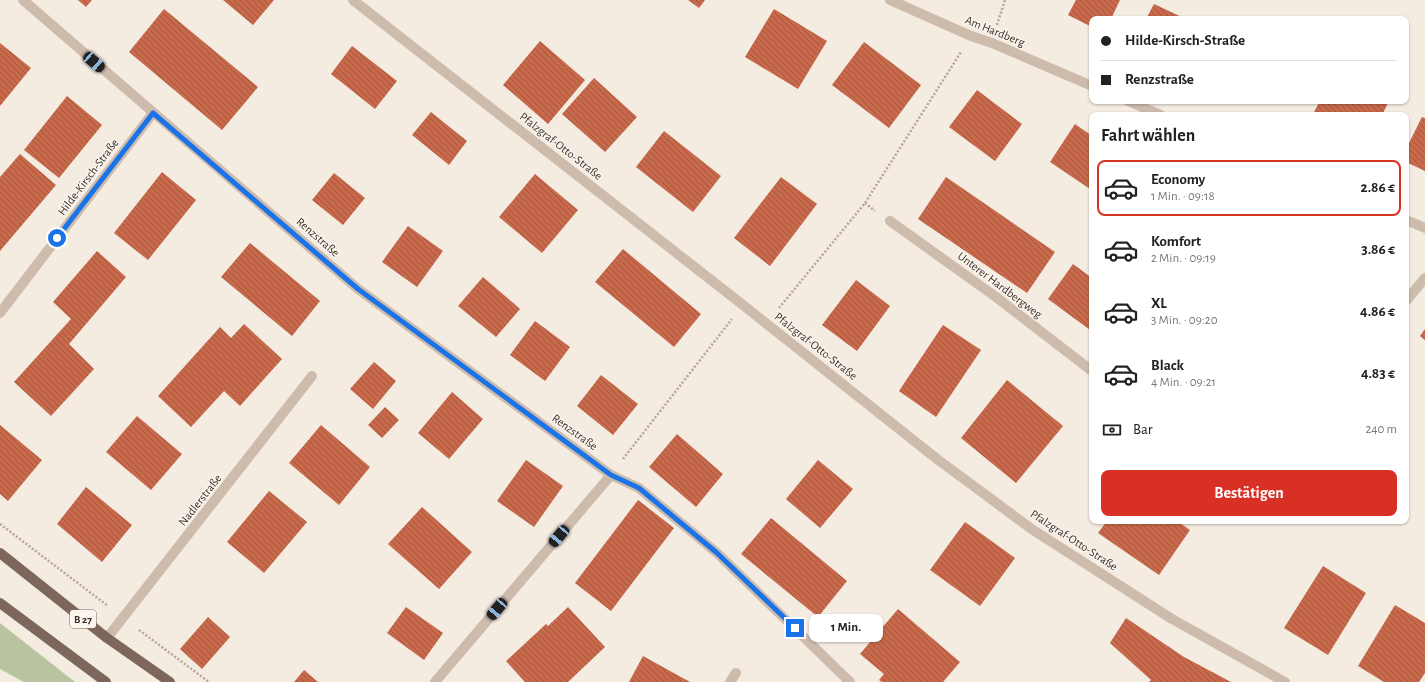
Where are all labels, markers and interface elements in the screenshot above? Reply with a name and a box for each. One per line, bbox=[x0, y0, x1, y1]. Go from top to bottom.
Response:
street label: Am Hardberg bbox=[963, 14, 1027, 48]
text: Hilde-Kirsch-Straße bbox=[1125, 33, 1245, 48]
car bbox=[81, 50, 107, 74]
text: Renzstraße bbox=[1125, 72, 1194, 87]
street label: Pfalzgraf-Otto-Straße bbox=[517, 110, 605, 182]
text: Fahrt wählen bbox=[1101, 127, 1195, 145]
street label: Hilde-Kirsch-Straße bbox=[55, 136, 121, 218]
icon: car bbox=[1103, 170, 1139, 206]
text: Economy bbox=[1151, 172, 1205, 187]
text: 2.86 € bbox=[1361, 180, 1395, 195]
text: 1 Min. · 09:18 bbox=[1151, 190, 1215, 203]
street label: Renzstraße bbox=[294, 215, 342, 259]
route start bbox=[48, 229, 66, 247]
icon: car bbox=[1103, 232, 1139, 268]
text: Komfort bbox=[1151, 234, 1201, 249]
text: 3.86 € bbox=[1361, 242, 1395, 257]
street label: Unterer Hardbergweg bbox=[956, 250, 1044, 321]
text: 2 Min. · 09:19 bbox=[1151, 252, 1216, 265]
icon: car bbox=[1103, 294, 1139, 330]
text: XL bbox=[1151, 296, 1167, 311]
text: 4.86 € bbox=[1360, 304, 1395, 319]
street label: Pfalzgraf-Otto-Straße bbox=[772, 310, 860, 382]
text: 3 Min. · 09:20 bbox=[1151, 314, 1218, 327]
icon: car bbox=[1103, 356, 1139, 392]
text: Black bbox=[1151, 358, 1184, 373]
text: 4.83 € bbox=[1361, 366, 1395, 381]
text: 4 Min. · 09:21 bbox=[1151, 376, 1216, 389]
street label: Renzstraße bbox=[550, 412, 600, 452]
icon: cash bbox=[1101, 419, 1123, 441]
text: Bar bbox=[1133, 422, 1153, 437]
text: 240 m bbox=[1365, 423, 1397, 436]
button: Bestätigen bbox=[1101, 470, 1397, 516]
street label: Nadlerstraße bbox=[176, 472, 224, 528]
street label: Pfalzgraf-Otto-Straße bbox=[1028, 507, 1120, 573]
car bbox=[547, 523, 571, 549]
car bbox=[485, 596, 509, 622]
road number: B 27 bbox=[70, 610, 96, 628]
callout: 1 Min. bbox=[809, 614, 883, 642]
route end bbox=[786, 619, 804, 637]
text: 1 Min. bbox=[831, 621, 861, 634]

